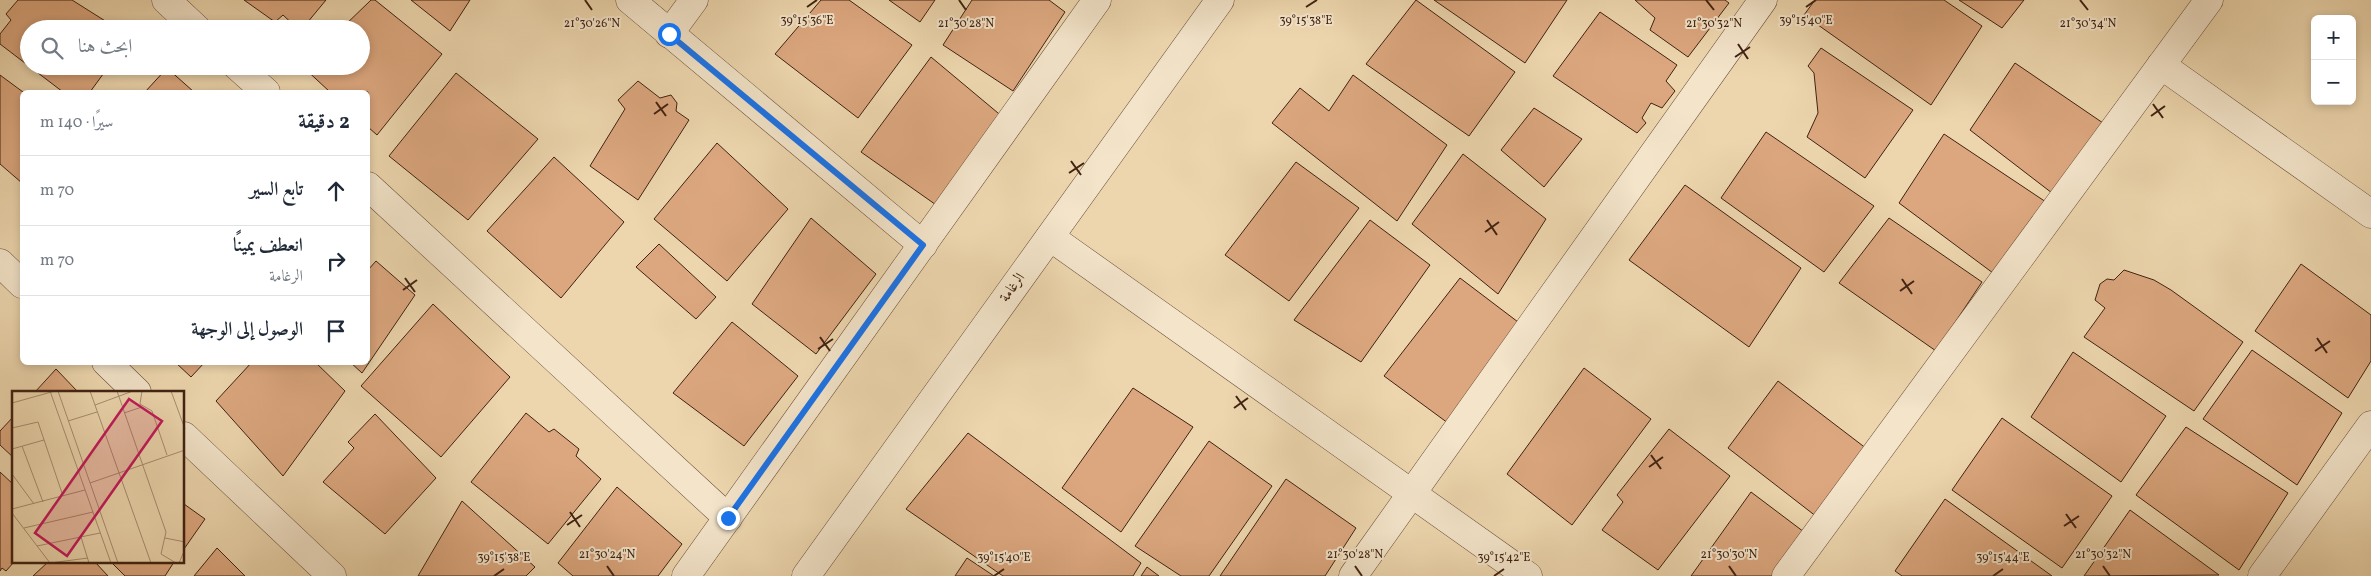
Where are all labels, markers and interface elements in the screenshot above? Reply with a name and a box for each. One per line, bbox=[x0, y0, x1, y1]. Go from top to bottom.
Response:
text: 39°15'36"E bbox=[781, 13, 833, 29]
text: 39°15'38"E bbox=[1280, 13, 1332, 29]
text: 39°15'40"E bbox=[1779, 13, 1833, 29]
map controls bbox=[2311, 15, 2356, 105]
button: + bbox=[2311, 15, 2356, 60]
text: 21°30'26"N bbox=[564, 16, 620, 32]
text: 21°30'28"N bbox=[938, 16, 994, 32]
text: 21°30'32"N bbox=[1686, 16, 1742, 32]
text: 21°30'34"N bbox=[2060, 16, 2117, 32]
search box bbox=[20, 20, 370, 75]
route start bbox=[658, 23, 681, 46]
icon: search bbox=[38, 34, 66, 62]
text: ابحث هنا bbox=[78, 34, 132, 60]
button: − bbox=[2311, 60, 2356, 105]
text: 2 دقيقة bbox=[298, 108, 350, 137]
text: سيرًا · 140 m bbox=[40, 112, 113, 134]
text: تابع السير bbox=[250, 177, 303, 203]
icon: ahead bbox=[322, 177, 350, 205]
text: 70 m bbox=[40, 180, 74, 202]
text: انعطف يمينًا bbox=[233, 233, 303, 259]
icon: right bbox=[322, 247, 350, 275]
text: 70 m bbox=[40, 250, 74, 272]
text: الرغامة bbox=[269, 266, 303, 288]
street label: الرغامة bbox=[995, 269, 1031, 307]
text: الوصول إلى الوجهة bbox=[191, 317, 303, 343]
icon: arrive bbox=[322, 317, 350, 345]
inset map bbox=[12, 391, 185, 564]
route end bbox=[717, 507, 740, 530]
text: 21°30'24"N bbox=[579, 547, 635, 563]
text: 21°30'28"N bbox=[1327, 547, 1383, 563]
text: 21°30'30"N bbox=[1701, 547, 1757, 563]
text: 21°30'32"N bbox=[2075, 547, 2131, 563]
text: 39°15'38"E bbox=[478, 550, 530, 566]
text: 39°15'40"E bbox=[977, 550, 1031, 566]
text: 39°15'42"E bbox=[1478, 550, 1530, 566]
text: 39°15'44"E bbox=[1976, 550, 2030, 566]

